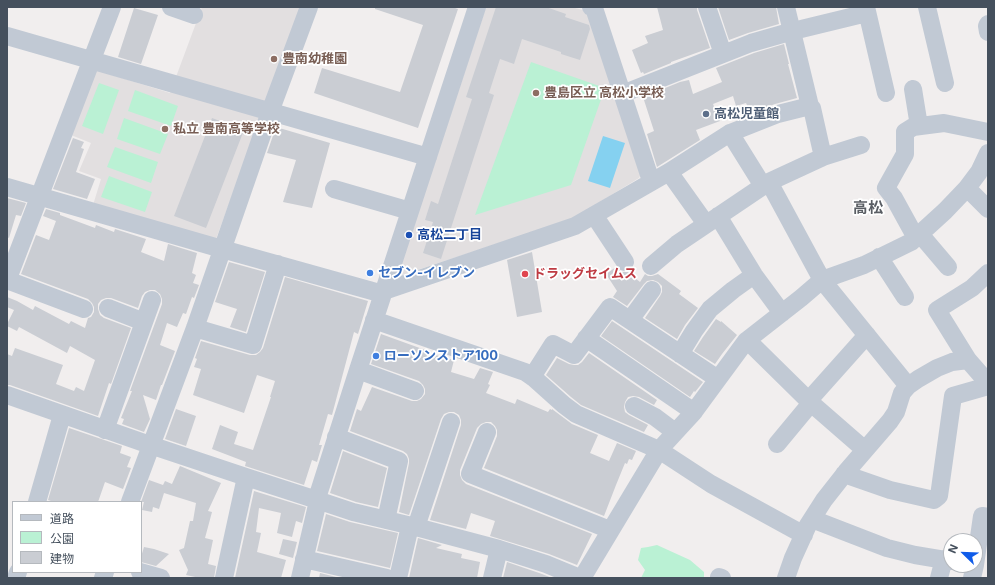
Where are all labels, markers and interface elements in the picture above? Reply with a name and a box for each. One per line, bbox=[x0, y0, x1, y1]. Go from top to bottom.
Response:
place label: 豊南幼稚園 bbox=[282, 51, 347, 67]
marker: 豊南幼稚園 bbox=[269, 54, 279, 64]
place label: 豊島区立 高松小学校 bbox=[544, 85, 664, 101]
marker: 豊島区立 高松小学校 bbox=[531, 88, 541, 98]
place label: 高松児童館 bbox=[714, 106, 779, 122]
marker: 高松児童館 bbox=[701, 109, 711, 119]
place label: 私立 豊南高等学校 bbox=[173, 121, 280, 137]
marker: 私立 豊南高等学校 bbox=[160, 124, 170, 134]
district label: 高松 bbox=[853, 199, 883, 217]
place label: 高松二丁目 bbox=[417, 227, 482, 243]
marker: 高松二丁目 bbox=[404, 230, 414, 240]
place label: セブン-イレブン bbox=[378, 265, 475, 281]
place label: ドラッグセイムス bbox=[533, 266, 637, 282]
marker: セブン-イレブン bbox=[365, 268, 375, 278]
marker: ドラッグセイムス bbox=[520, 269, 530, 279]
place label: ローソンストア100 bbox=[384, 348, 498, 364]
marker: ローソンストア100 bbox=[371, 351, 381, 361]
legend bbox=[12, 501, 142, 573]
text: 道路 bbox=[50, 511, 74, 526]
text: 公園 bbox=[50, 531, 74, 546]
north arrow bbox=[943, 533, 983, 573]
text: N bbox=[945, 542, 961, 555]
text: 建物 bbox=[50, 551, 74, 566]

